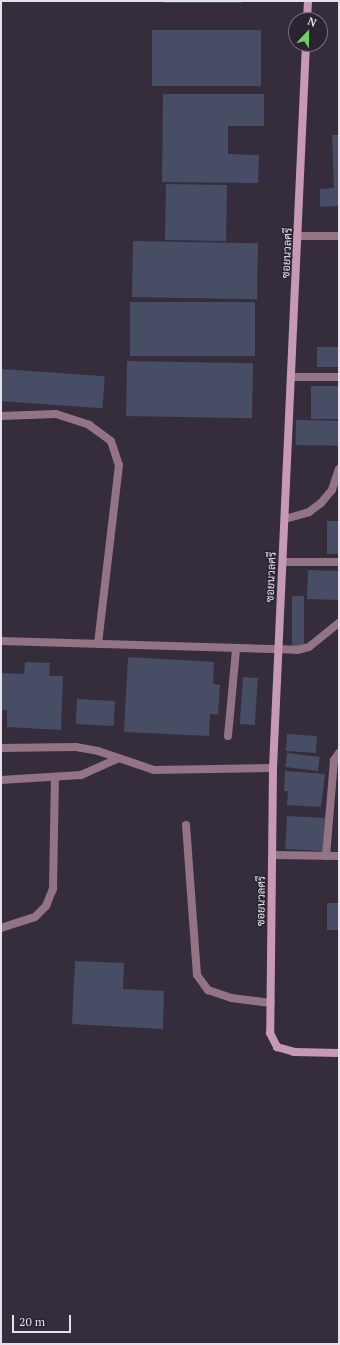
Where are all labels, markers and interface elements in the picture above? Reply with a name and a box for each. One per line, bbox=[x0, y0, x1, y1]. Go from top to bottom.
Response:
north arrow bbox=[288, 12, 328, 52]
text: N bbox=[306, 14, 319, 30]
street label: ซอยนวลศรี bbox=[279, 227, 295, 279]
street label: ซอยนวลศรี bbox=[263, 551, 279, 603]
street label: ซอยนวลศรี bbox=[254, 876, 268, 926]
scale bar bbox=[14, 1307, 73, 1333]
text: 20 m bbox=[19, 1314, 45, 1329]

